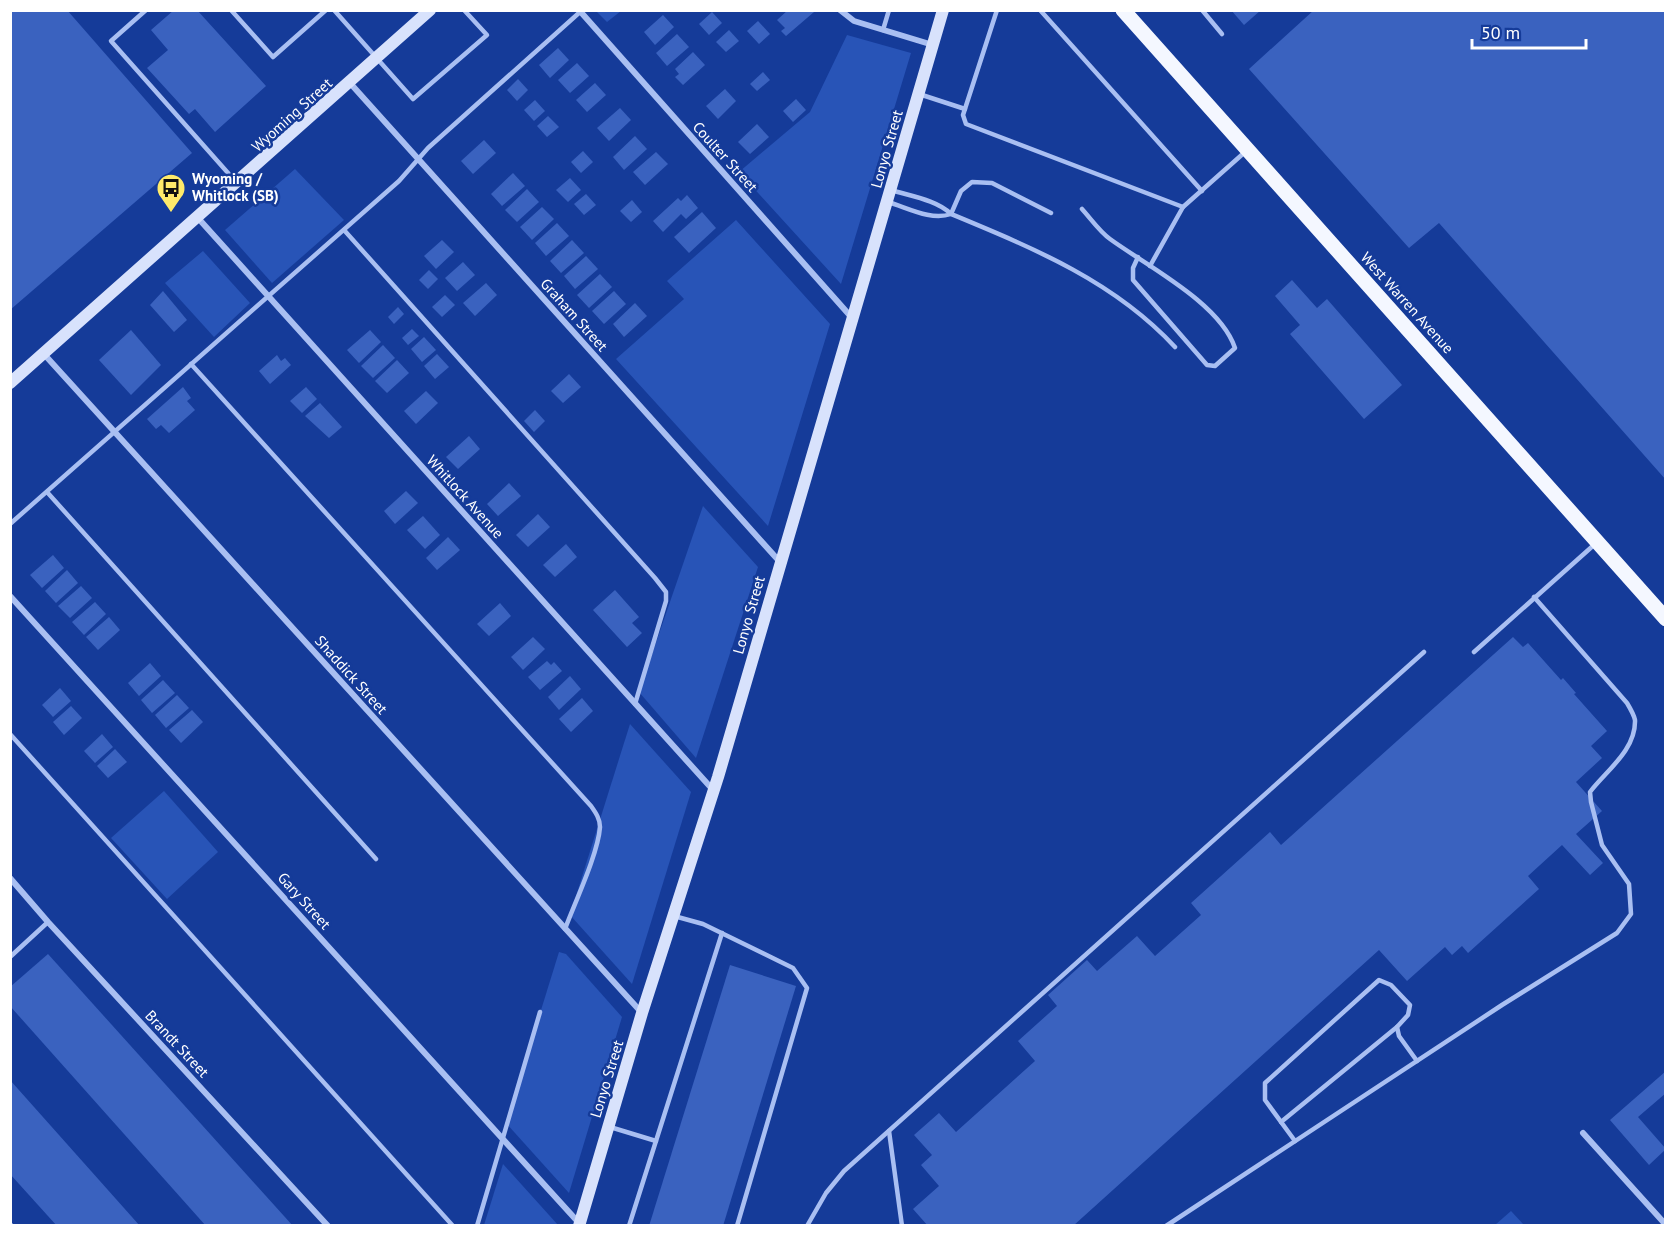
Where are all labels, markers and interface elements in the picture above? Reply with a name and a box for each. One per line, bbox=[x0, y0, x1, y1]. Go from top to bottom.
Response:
scale bar bbox=[1472, 12, 1586, 50]
text: 50 m bbox=[1481, 21, 1520, 44]
street label: Wyoming Street bbox=[247, 74, 336, 156]
street label: Lonyo Street bbox=[866, 108, 907, 190]
street label: Coulter Street bbox=[689, 117, 762, 196]
place label: Wyoming / Whitlock (SB) bbox=[192, 169, 279, 205]
bus stop icon: Wyoming / Whitlock (SB) bbox=[155, 172, 187, 214]
street label: West Warren Avenue bbox=[1357, 248, 1458, 357]
street label: Graham Street bbox=[537, 274, 612, 355]
street label: Whitlock Avenue bbox=[423, 451, 508, 542]
street label: Lonyo Street bbox=[728, 574, 769, 656]
street label: Shaddick Street bbox=[311, 631, 392, 718]
street label: Gary Street bbox=[274, 868, 335, 933]
street label: Brandt Street bbox=[141, 1006, 213, 1081]
street label: Lonyo Street bbox=[586, 1038, 627, 1120]

